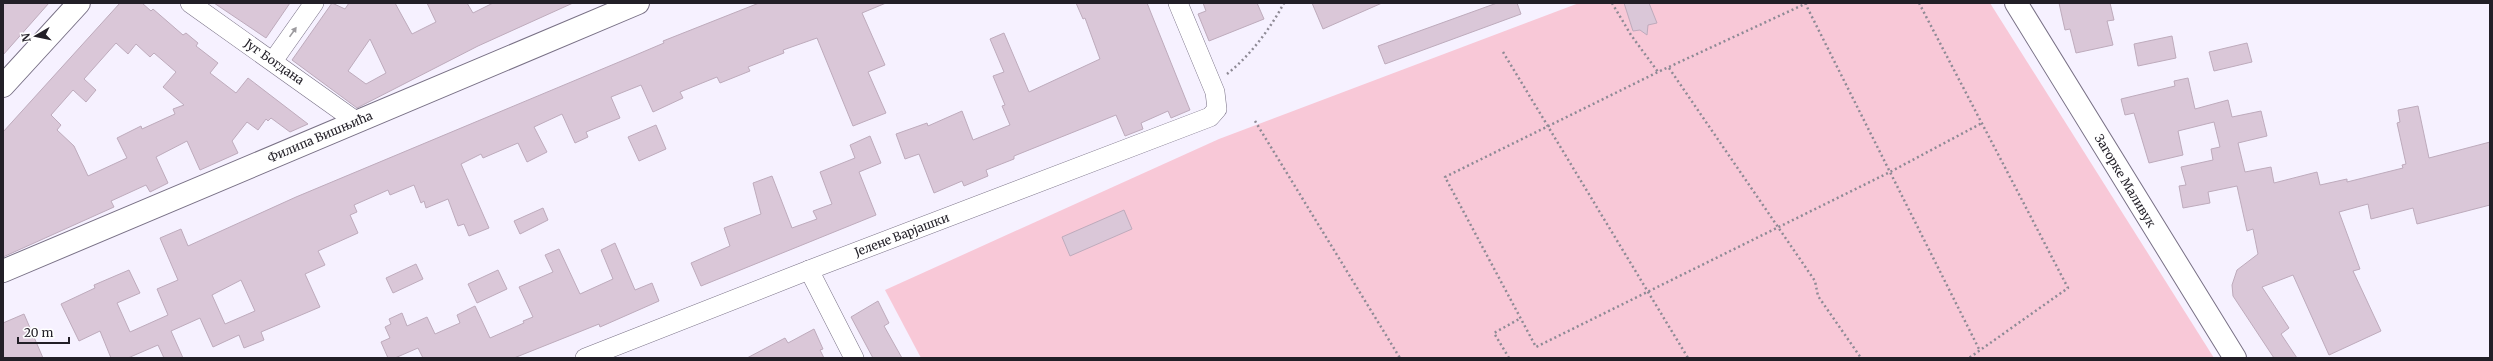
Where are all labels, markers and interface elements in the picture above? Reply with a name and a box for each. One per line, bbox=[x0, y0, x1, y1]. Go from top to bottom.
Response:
north arrow bbox=[16, 16, 56, 56]
one-way arrow bbox=[289, 27, 297, 37]
text: N bbox=[18, 32, 34, 43]
street label: Југ Богдана bbox=[241, 35, 308, 88]
street label: Филипа Вишњића bbox=[265, 107, 375, 165]
street label: Загорке Маливук bbox=[2092, 131, 2159, 230]
street label: Јелене Варјашки bbox=[851, 210, 951, 260]
scale bar bbox=[18, 319, 69, 345]
text: 20 m bbox=[24, 325, 53, 340]

